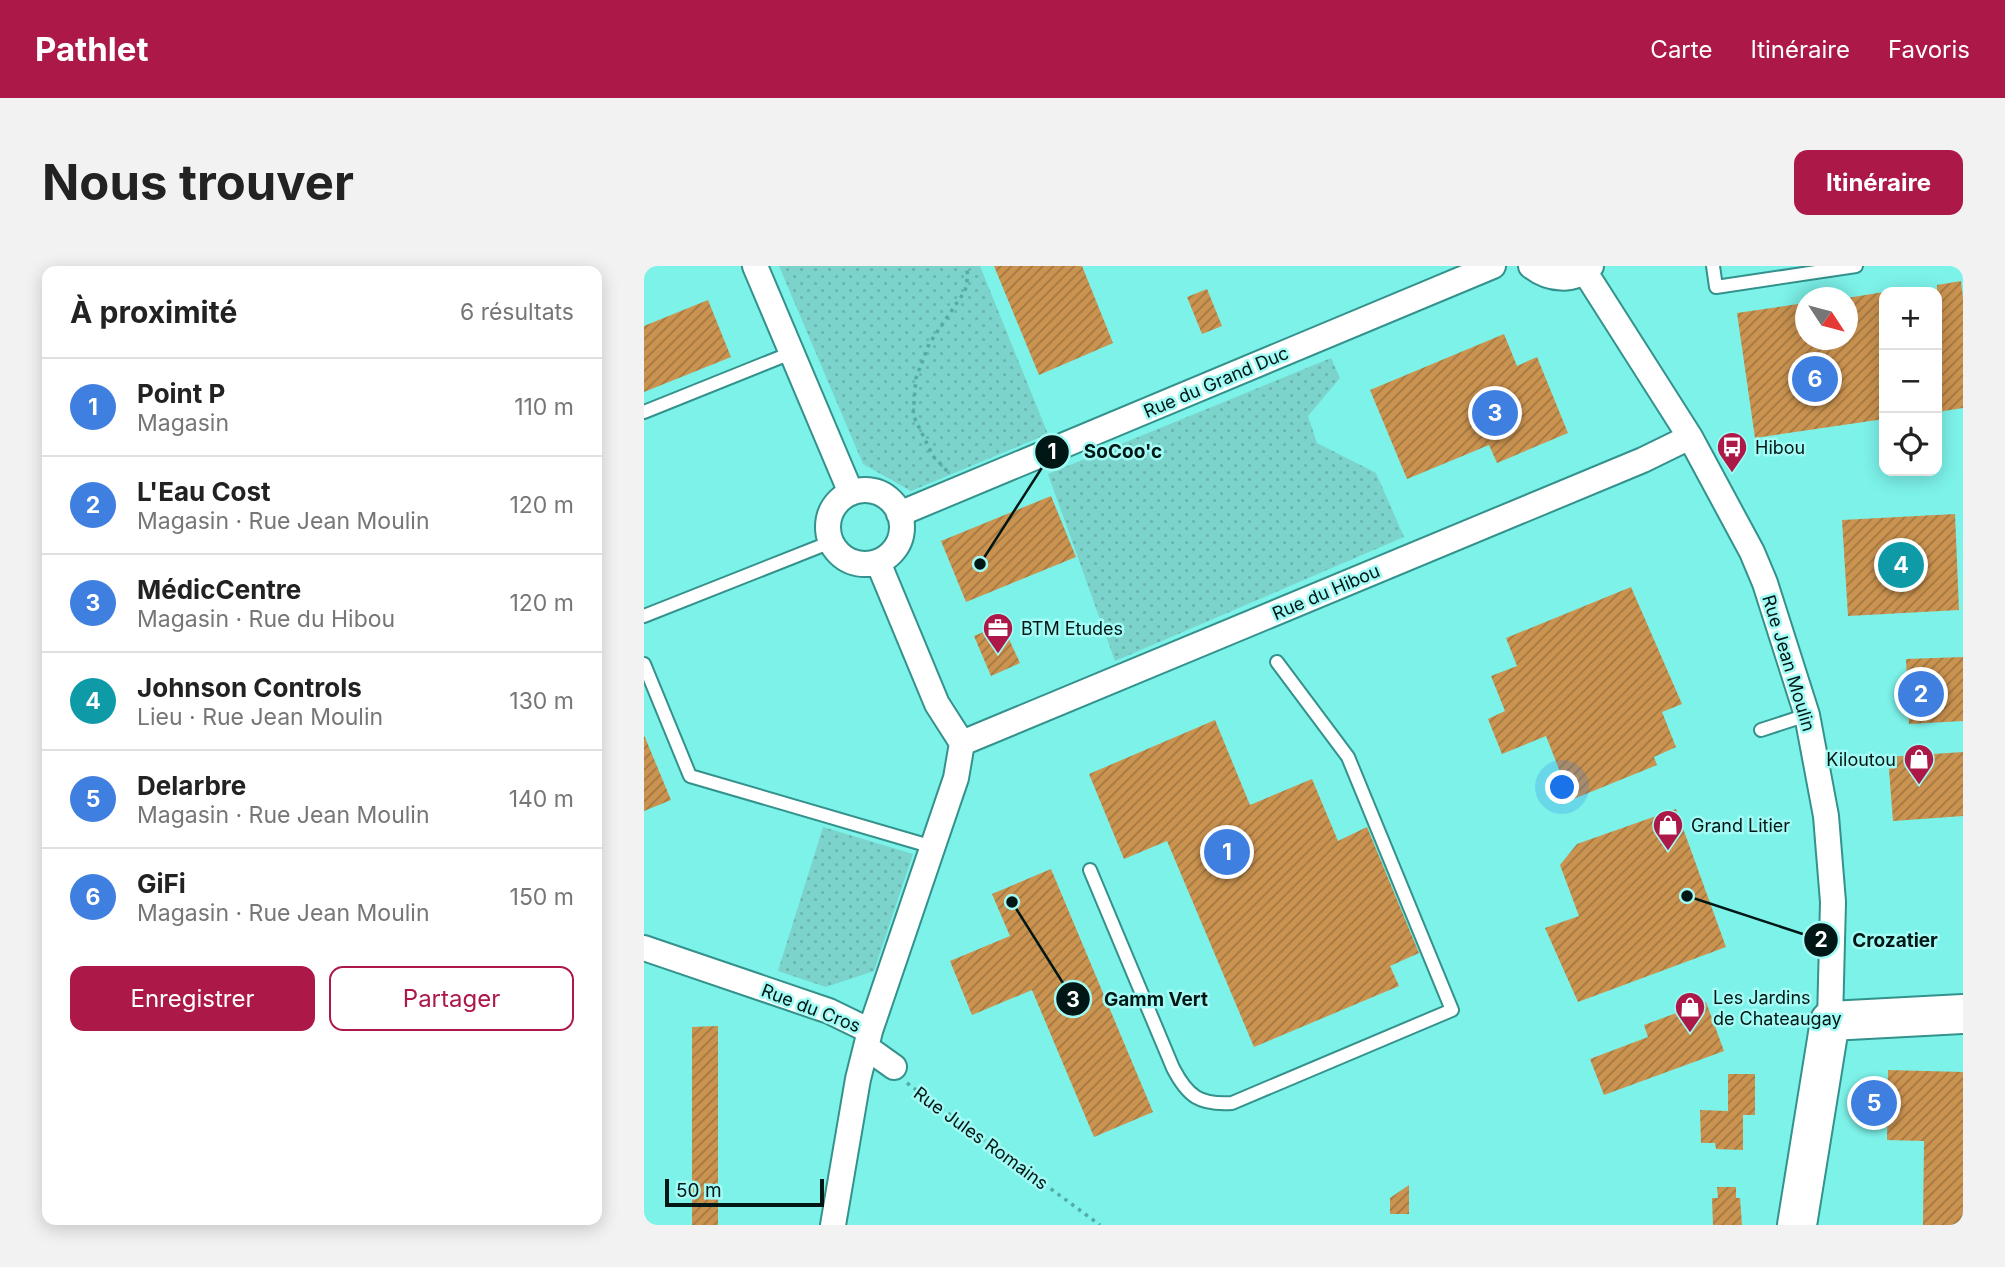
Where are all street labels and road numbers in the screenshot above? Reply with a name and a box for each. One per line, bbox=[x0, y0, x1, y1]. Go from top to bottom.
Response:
street label: Rue du Grand Duc bbox=[1140, 342, 1292, 422]
street label: Rue du Hibou bbox=[1269, 560, 1383, 624]
street label: Rue Jean Moulin bbox=[1758, 592, 1820, 734]
street label: Rue du Cros bbox=[758, 979, 864, 1037]
street label: Rue Jules Romains bbox=[910, 1082, 1052, 1194]

